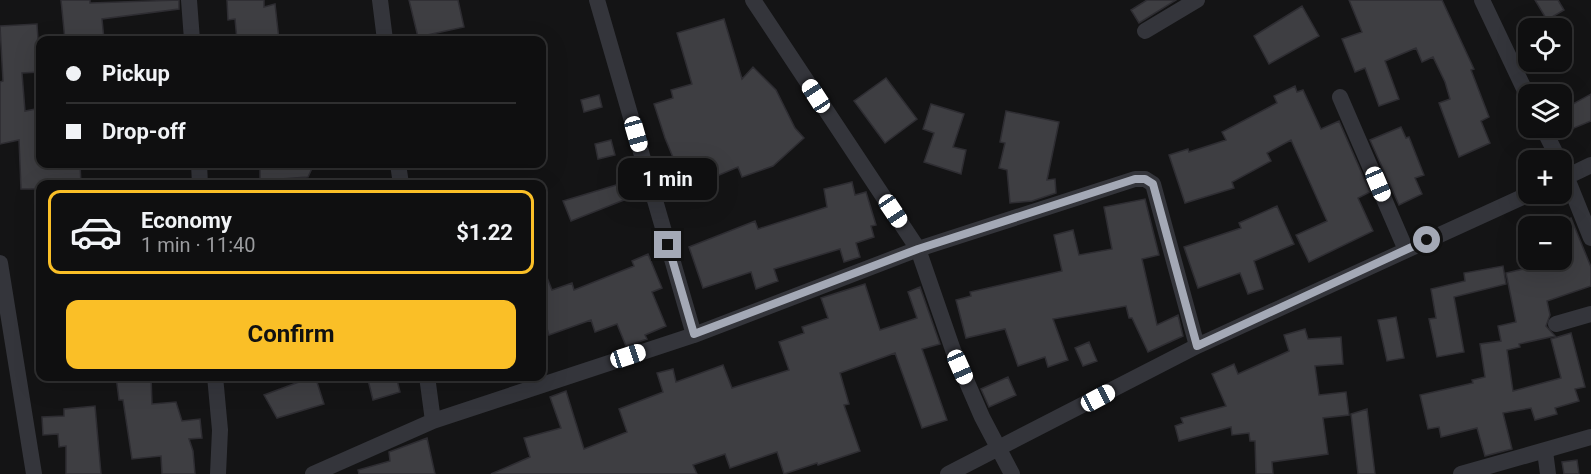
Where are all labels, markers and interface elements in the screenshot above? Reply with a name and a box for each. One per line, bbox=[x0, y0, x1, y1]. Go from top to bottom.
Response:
map controls bbox=[1518, 18, 1572, 270]
button: locate bbox=[1518, 18, 1572, 72]
text: Pickup bbox=[102, 61, 170, 86]
car bbox=[799, 76, 833, 116]
button: layers bbox=[1518, 84, 1572, 138]
car bbox=[622, 114, 650, 154]
text: Drop-off bbox=[102, 119, 186, 144]
button: + bbox=[1518, 150, 1572, 204]
callout: 1 min bbox=[618, 158, 718, 200]
car bbox=[1363, 164, 1393, 204]
text: 1 min bbox=[642, 167, 693, 191]
car bbox=[875, 191, 911, 231]
icon: car bbox=[69, 205, 123, 259]
text: Economy bbox=[141, 208, 232, 233]
button: − bbox=[1518, 216, 1572, 270]
text: $1.22 bbox=[456, 220, 513, 245]
route start bbox=[1413, 226, 1440, 253]
route end bbox=[654, 231, 681, 258]
text: 1 min · 11:40 bbox=[141, 233, 256, 257]
button: Confirm bbox=[66, 300, 516, 369]
car bbox=[608, 342, 648, 370]
car bbox=[944, 347, 976, 387]
car bbox=[1078, 382, 1118, 414]

